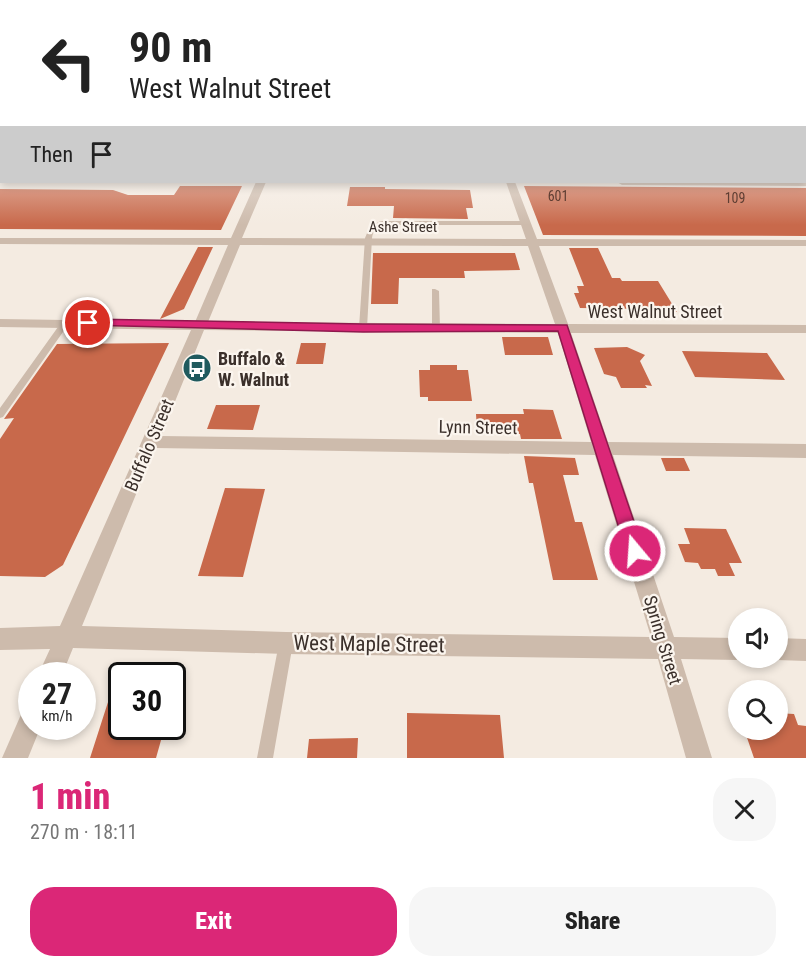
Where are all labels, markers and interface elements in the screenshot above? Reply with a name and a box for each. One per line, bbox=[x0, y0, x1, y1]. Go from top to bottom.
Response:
text: 90 m bbox=[129, 23, 212, 72]
icon: left bbox=[30, 24, 108, 102]
text: West Walnut Street bbox=[129, 73, 331, 105]
icon: arrive bbox=[85, 138, 118, 171]
text: Then bbox=[30, 142, 73, 167]
house number: 601 bbox=[548, 188, 568, 204]
house number: 109 bbox=[725, 190, 745, 206]
street label: Ashe Street bbox=[369, 218, 437, 236]
pin bbox=[62, 297, 113, 348]
street label: West Walnut Street bbox=[588, 301, 722, 322]
icon: arrive bbox=[71, 306, 104, 339]
place label: Buffalo & W. Walnut bbox=[218, 348, 290, 390]
bus stop icon: Buffalo & W. Walnut bbox=[181, 352, 213, 384]
street label: Buffalo Street bbox=[120, 396, 178, 494]
street label: Lynn Street bbox=[439, 416, 517, 438]
position arrow bbox=[603, 519, 667, 583]
street label: Spring Street bbox=[640, 593, 686, 687]
map controls bbox=[728, 608, 788, 740]
button: sound bbox=[728, 608, 788, 668]
street label: West Maple Street bbox=[293, 631, 445, 657]
speed limit sign: 30 bbox=[108, 662, 186, 740]
text: 27 bbox=[42, 676, 72, 711]
button: search bbox=[728, 680, 788, 740]
text: km/h bbox=[42, 707, 72, 725]
text: 1 min bbox=[30, 776, 110, 818]
button: close bbox=[713, 778, 776, 841]
text: 270 m · 18:11 bbox=[30, 820, 137, 844]
button: Exit bbox=[30, 887, 397, 956]
button: Share bbox=[409, 887, 776, 956]

